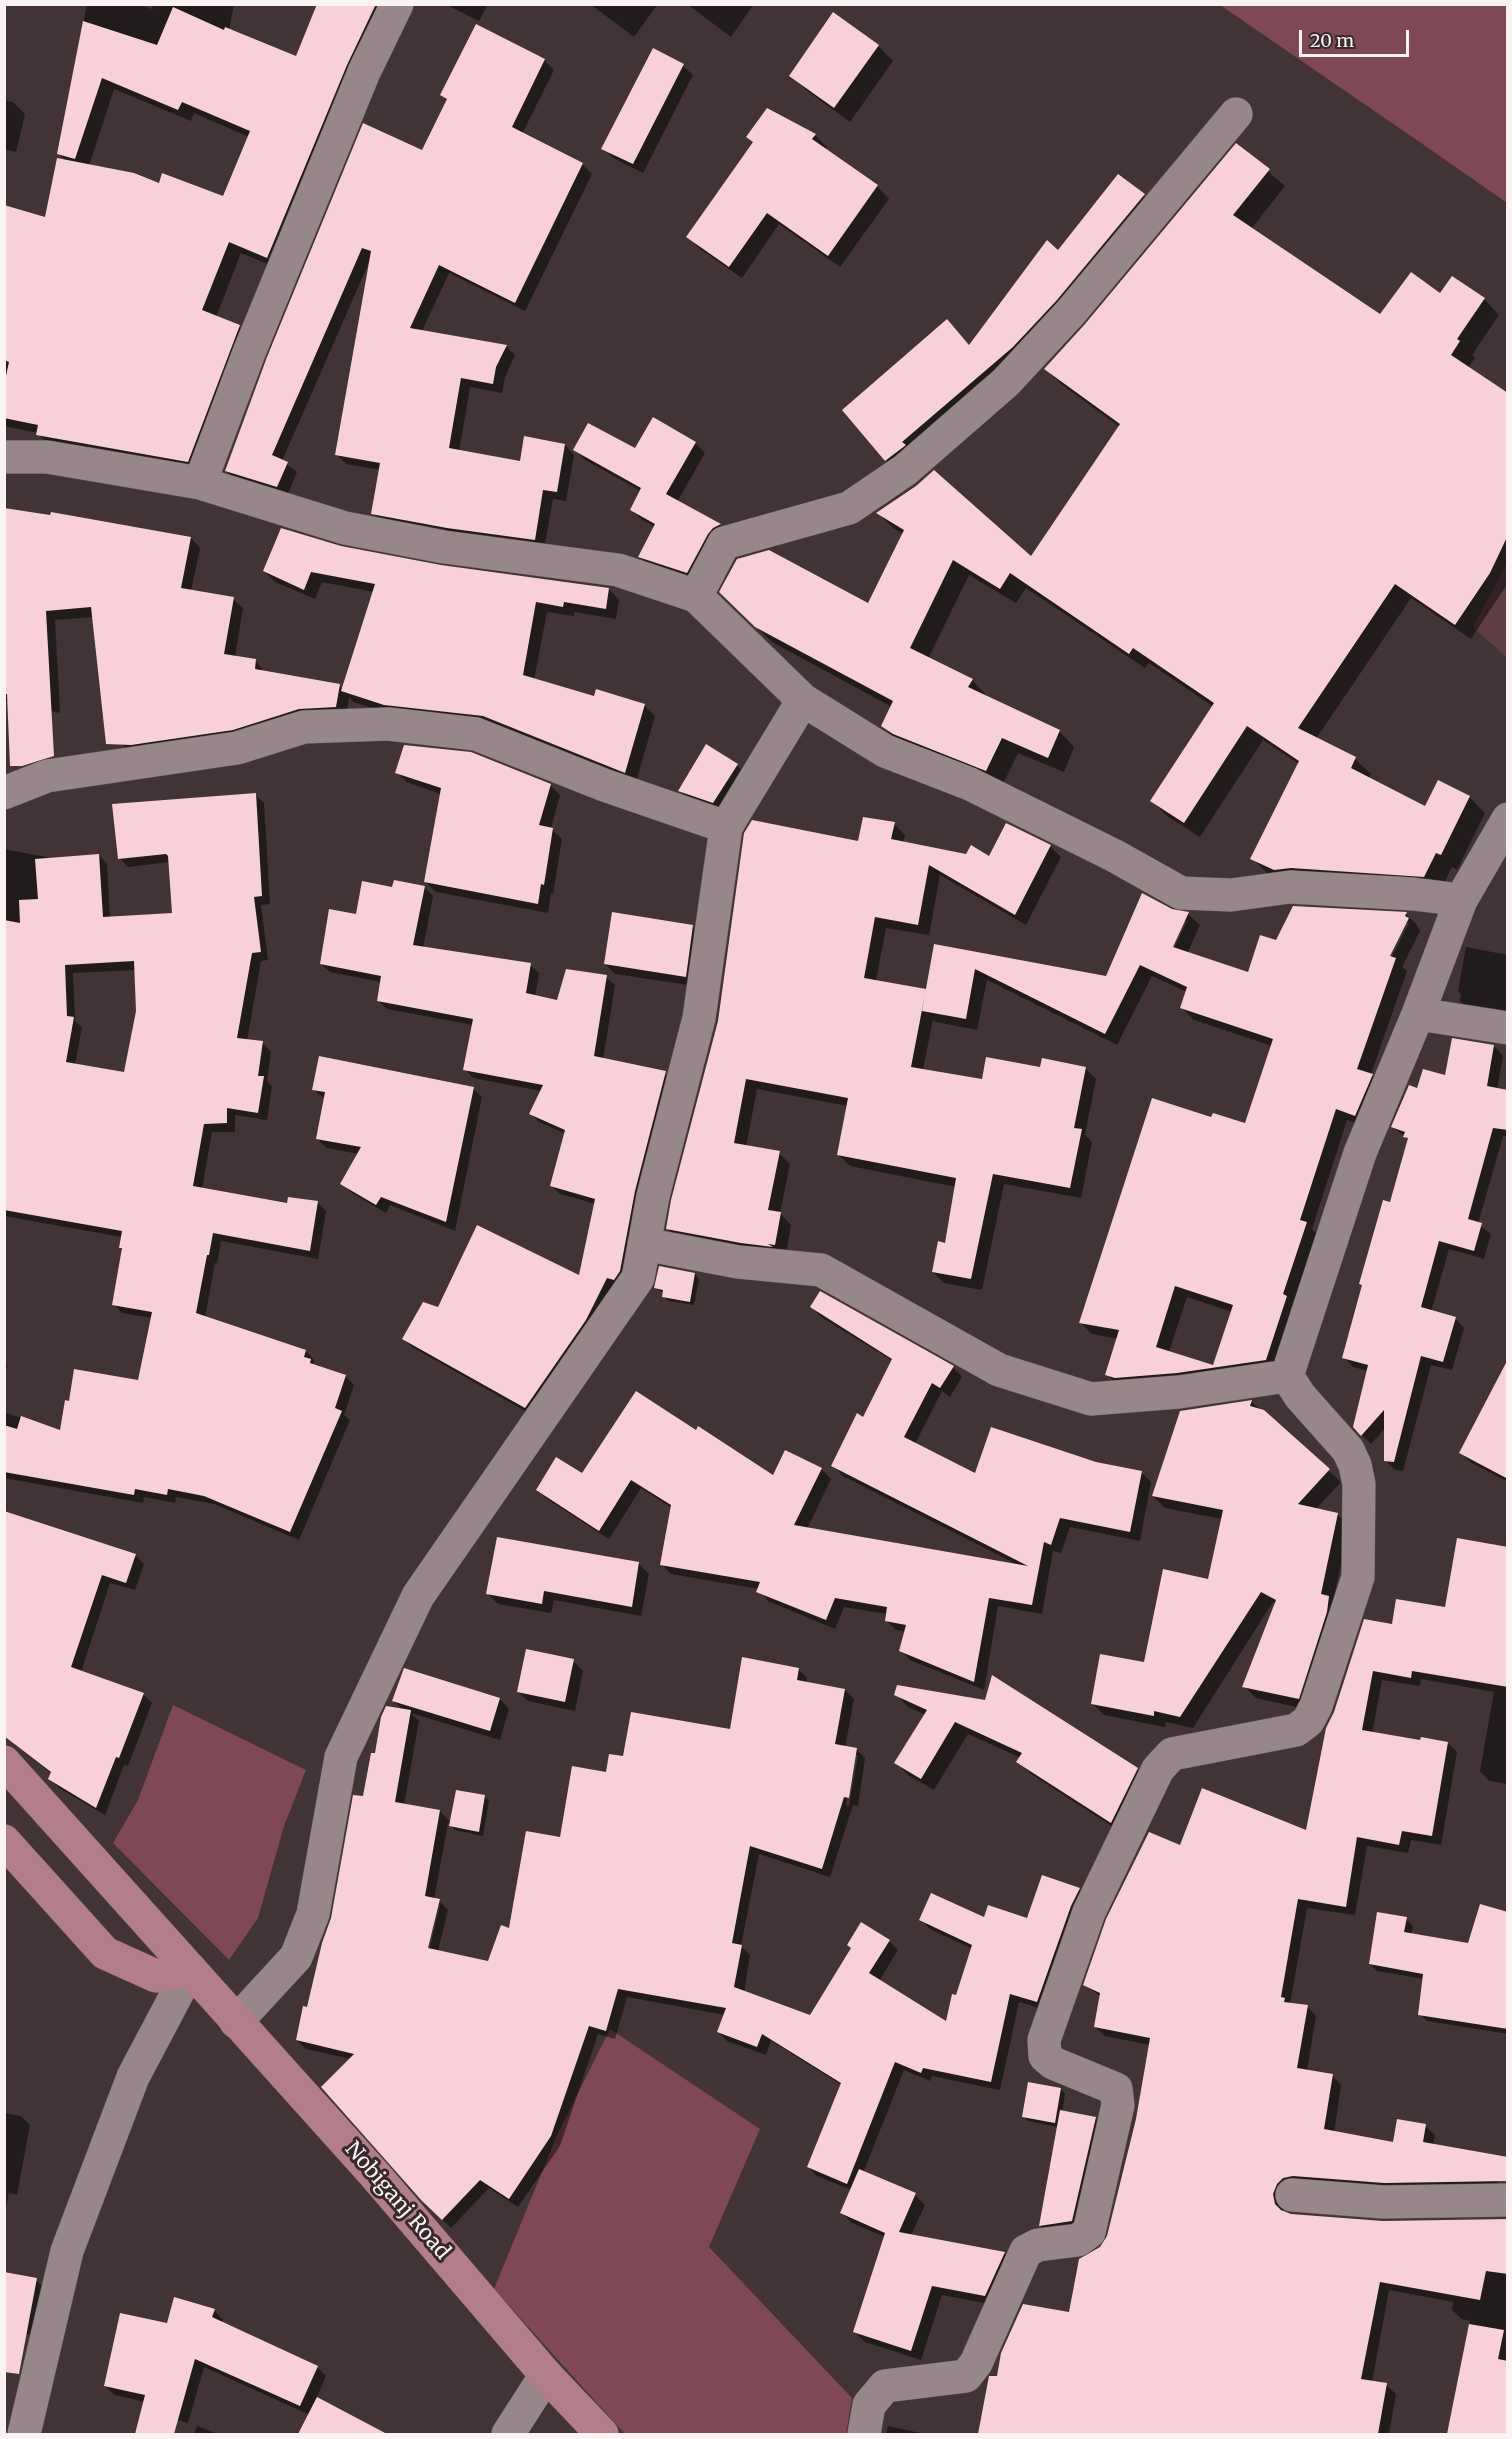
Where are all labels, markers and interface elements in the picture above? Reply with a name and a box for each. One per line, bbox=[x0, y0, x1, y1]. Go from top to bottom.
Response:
scale bar bbox=[1302, 18, 1412, 56]
text: 20 m bbox=[1310, 29, 1354, 52]
street label: Nobiganj Road bbox=[339, 2137, 455, 2265]

